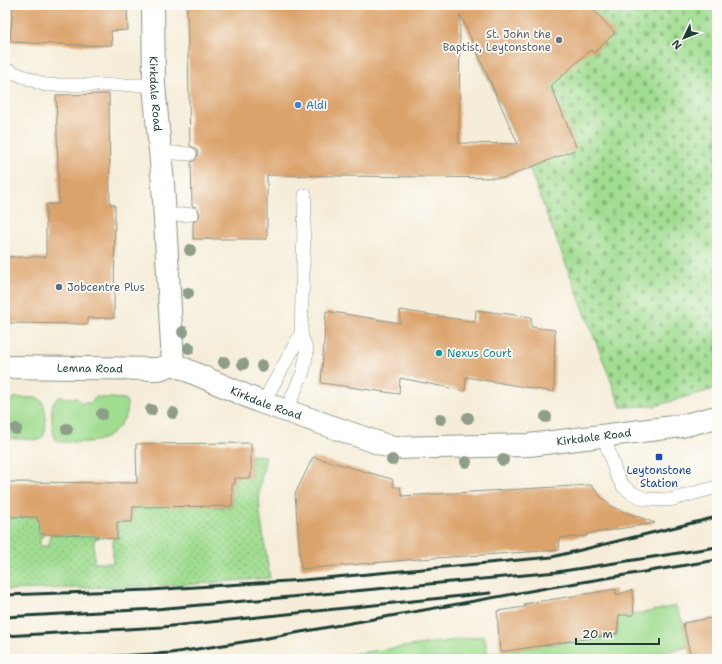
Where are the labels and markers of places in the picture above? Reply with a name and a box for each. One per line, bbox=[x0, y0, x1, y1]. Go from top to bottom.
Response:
place label: St. John the Baptist, Leytonstone bbox=[443, 27, 551, 55]
marker: St. John the Baptist, Leytonstone bbox=[554, 35, 564, 45]
place label: Aldi bbox=[306, 98, 327, 113]
marker: Aldi bbox=[293, 100, 303, 110]
place label: Jobcentre Plus bbox=[67, 280, 145, 295]
marker: Jobcentre Plus bbox=[54, 282, 64, 292]
place label: Nexus Court bbox=[447, 346, 512, 361]
marker: Nexus Court bbox=[434, 348, 444, 358]
marker: Leytonstone Station bbox=[654, 452, 664, 462]
place label: Leytonstone Station bbox=[626, 463, 692, 491]

